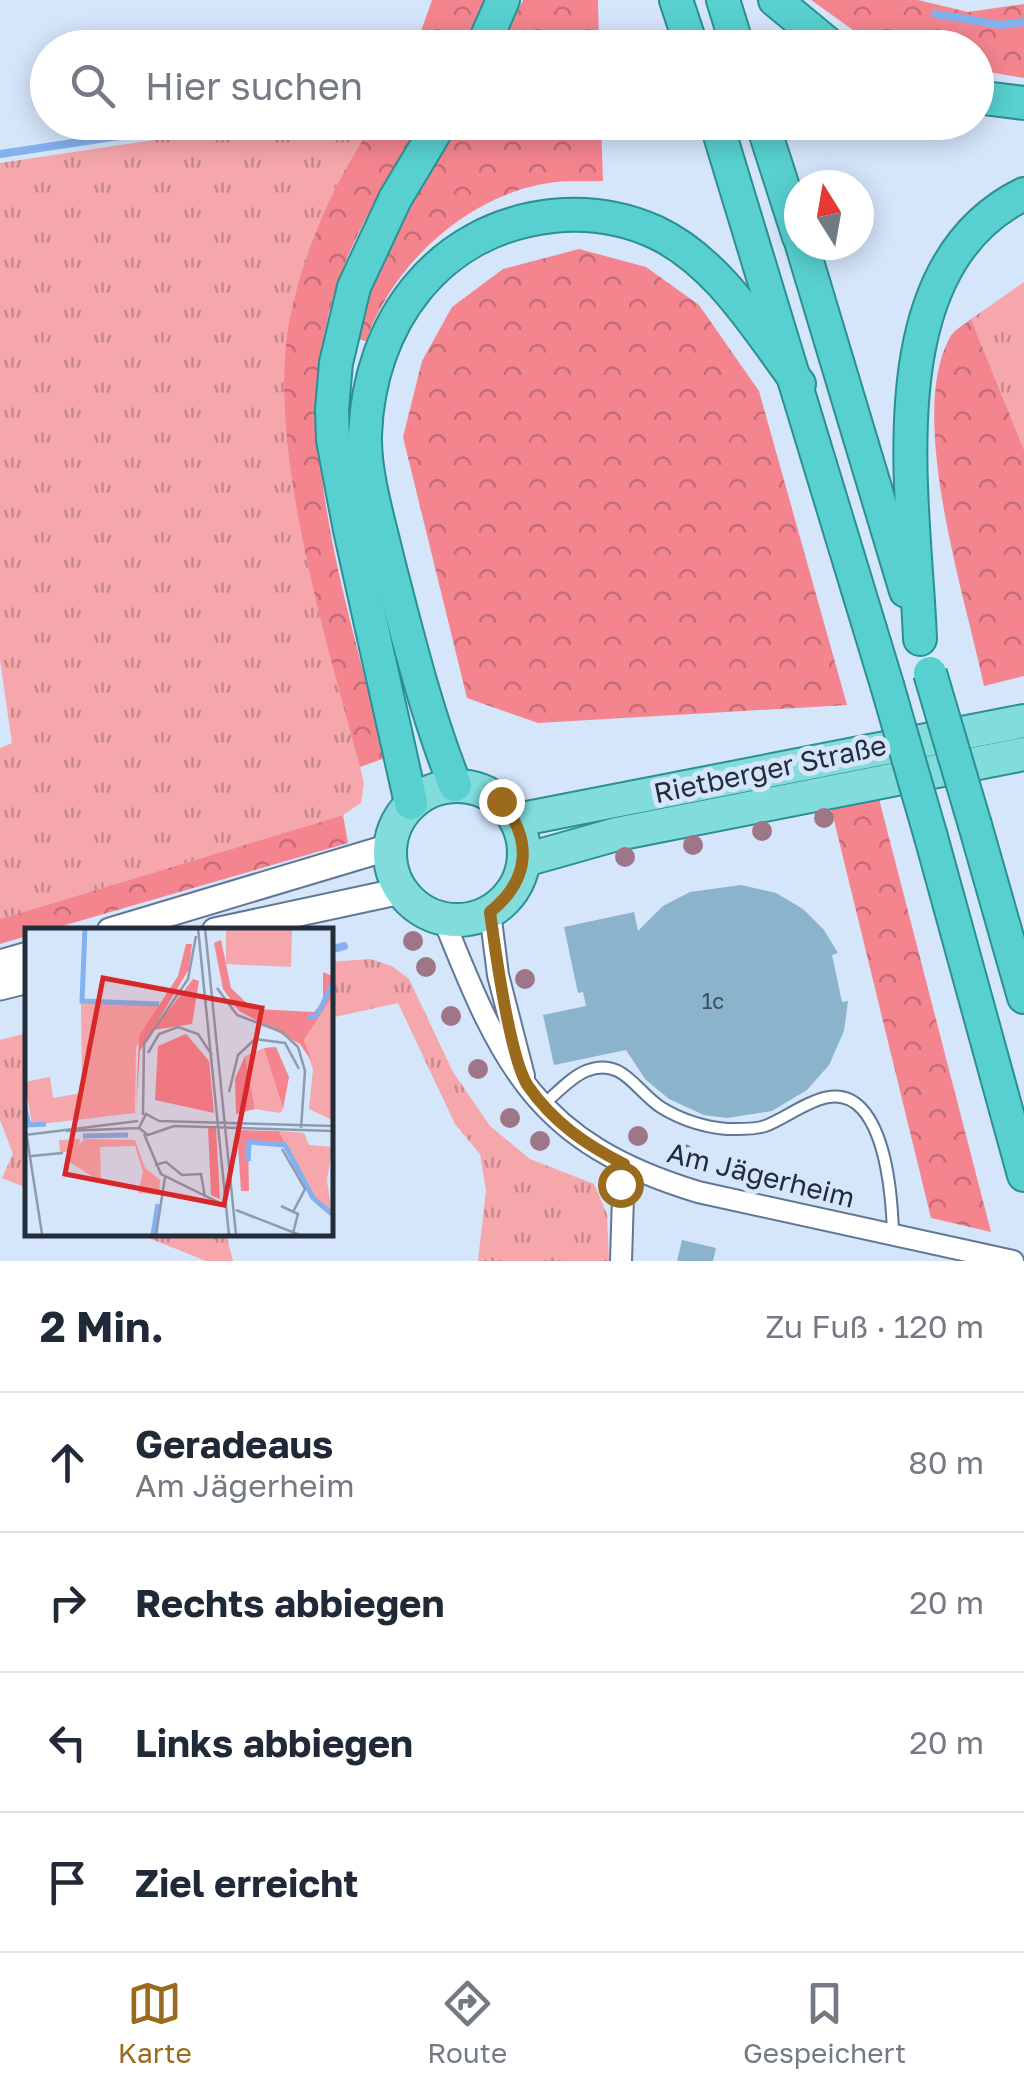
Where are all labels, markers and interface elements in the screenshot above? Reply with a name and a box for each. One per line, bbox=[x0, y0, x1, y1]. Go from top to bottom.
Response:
search box bbox=[30, 30, 994, 140]
icon: search bbox=[65, 58, 120, 113]
text: Hier suchen bbox=[145, 63, 363, 108]
north arrow bbox=[784, 170, 874, 260]
street label: Rietberger Straße bbox=[651, 728, 889, 809]
route end bbox=[479, 779, 525, 825]
inset map bbox=[25, 928, 332, 1236]
house number: 1c bbox=[702, 987, 724, 1014]
street label: Am Jägerheim bbox=[664, 1135, 858, 1214]
route start bbox=[598, 1162, 644, 1208]
text: 2 Min. bbox=[40, 1301, 164, 1351]
text: Zu Fuß · 120 m bbox=[765, 1307, 984, 1345]
text: Geradeaus bbox=[135, 1421, 333, 1466]
icon: ahead bbox=[40, 1435, 95, 1490]
text: 80 m bbox=[908, 1443, 984, 1481]
text: Am Jägerheim bbox=[135, 1466, 354, 1504]
icon: right bbox=[40, 1575, 95, 1630]
text: Rechts abbiegen bbox=[135, 1580, 444, 1625]
text: 20 m bbox=[909, 1583, 984, 1621]
icon: left bbox=[40, 1715, 95, 1770]
text: Links abbiegen bbox=[135, 1720, 413, 1765]
text: 20 m bbox=[909, 1723, 984, 1761]
icon: arrive bbox=[40, 1855, 95, 1910]
text: Ziel erreicht bbox=[135, 1860, 358, 1905]
tab: Karte bbox=[118, 1976, 192, 2069]
tab: Route bbox=[427, 1976, 507, 2069]
tab: Gespeichert bbox=[743, 1976, 906, 2069]

